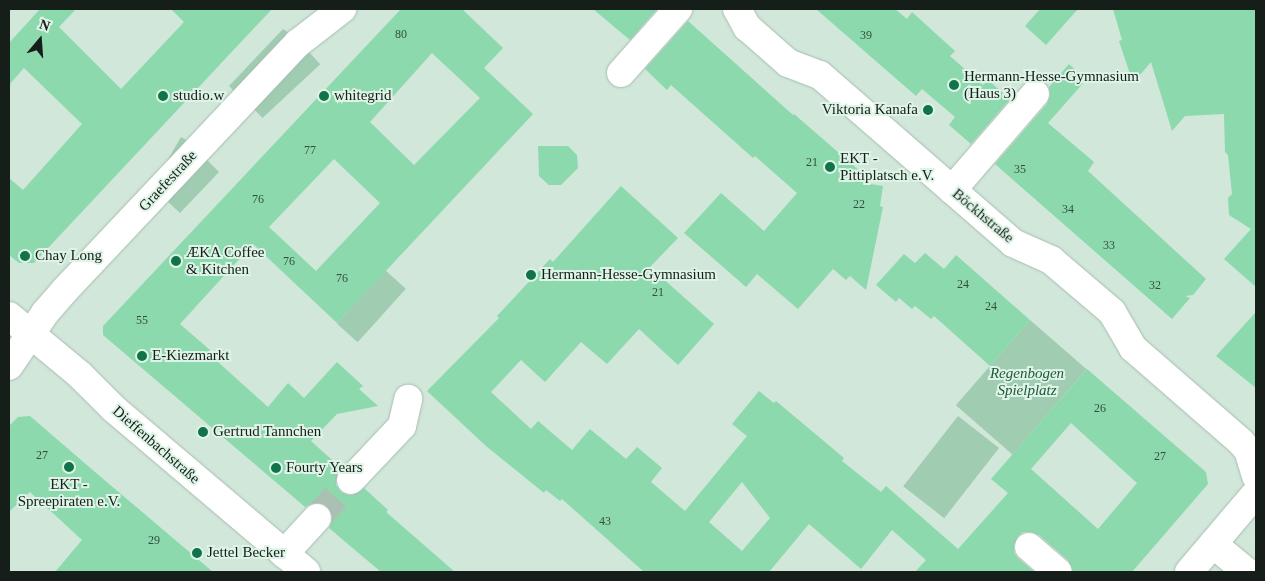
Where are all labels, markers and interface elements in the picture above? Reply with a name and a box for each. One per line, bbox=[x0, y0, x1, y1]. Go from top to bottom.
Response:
north arrow bbox=[15, 15, 65, 65]
text: N bbox=[38, 17, 52, 34]
house number: 80 bbox=[395, 28, 407, 42]
house number: 39 bbox=[860, 29, 872, 43]
place label: Hermann-Hesse-Gymnasium (Haus 3) bbox=[964, 67, 1139, 102]
marker: Hermann-Hesse-Gymnasium (Haus 3) bbox=[948, 79, 960, 91]
place label: studio.w bbox=[173, 87, 224, 105]
place label: whitegrid bbox=[334, 87, 391, 105]
marker: studio.w bbox=[157, 90, 169, 102]
marker: whitegrid bbox=[318, 90, 330, 102]
place label: Viktoria Kanafa bbox=[822, 101, 918, 119]
marker: Viktoria Kanafa bbox=[922, 104, 934, 116]
house number: 77 bbox=[304, 144, 316, 158]
street label: Graefestraße bbox=[135, 147, 201, 215]
place label: EKT - Pittiplatsch e.V. bbox=[840, 149, 934, 184]
house number: 21 bbox=[806, 156, 818, 170]
marker: EKT - Pittiplatsch e.V. bbox=[824, 161, 836, 173]
house number: 35 bbox=[1014, 163, 1026, 177]
street label: Böckhstraße bbox=[948, 185, 1018, 247]
house number: 76 bbox=[252, 193, 264, 207]
house number: 22 bbox=[853, 198, 865, 212]
house number: 34 bbox=[1062, 203, 1074, 217]
house number: 33 bbox=[1103, 239, 1115, 253]
place label: ÆKA Coffee & Kitchen bbox=[186, 243, 265, 278]
place label: Chay Long bbox=[35, 247, 102, 265]
marker: Chay Long bbox=[19, 250, 31, 262]
marker: ÆKA Coffee & Kitchen bbox=[170, 255, 182, 267]
house number: 76 bbox=[283, 255, 295, 269]
place label: Hermann-Hesse-Gymnasium bbox=[541, 266, 716, 284]
marker: Hermann-Hesse-Gymnasium bbox=[525, 269, 537, 281]
house number: 76 bbox=[336, 272, 348, 286]
house number: 24 bbox=[957, 278, 969, 292]
house number: 32 bbox=[1149, 279, 1161, 293]
house number: 21 bbox=[652, 286, 664, 300]
house number: 24 bbox=[985, 300, 997, 314]
house number: 55 bbox=[136, 314, 148, 328]
place label: E-Kiezmarkt bbox=[152, 347, 229, 365]
marker: E-Kiezmarkt bbox=[136, 350, 148, 362]
park label: Regenbogen Spielplatz bbox=[990, 364, 1064, 399]
street label: Dieffenbachstraße bbox=[109, 402, 203, 488]
house number: 26 bbox=[1094, 402, 1106, 416]
place label: Gertrud Tannchen bbox=[213, 423, 321, 441]
marker: Gertrud Tannchen bbox=[197, 426, 209, 438]
house number: 27 bbox=[36, 449, 48, 463]
house number: 27 bbox=[1154, 450, 1166, 464]
place label: Fourty Years bbox=[286, 459, 363, 477]
marker: EKT - Spreepiraten e.V. bbox=[63, 461, 75, 473]
marker: Fourty Years bbox=[270, 462, 282, 474]
place label: EKT - Spreepiraten e.V. bbox=[18, 475, 120, 510]
house number: 43 bbox=[599, 515, 611, 529]
house number: 29 bbox=[148, 534, 160, 548]
place label: Jettel Becker bbox=[207, 544, 285, 562]
marker: Jettel Becker bbox=[191, 547, 203, 559]

